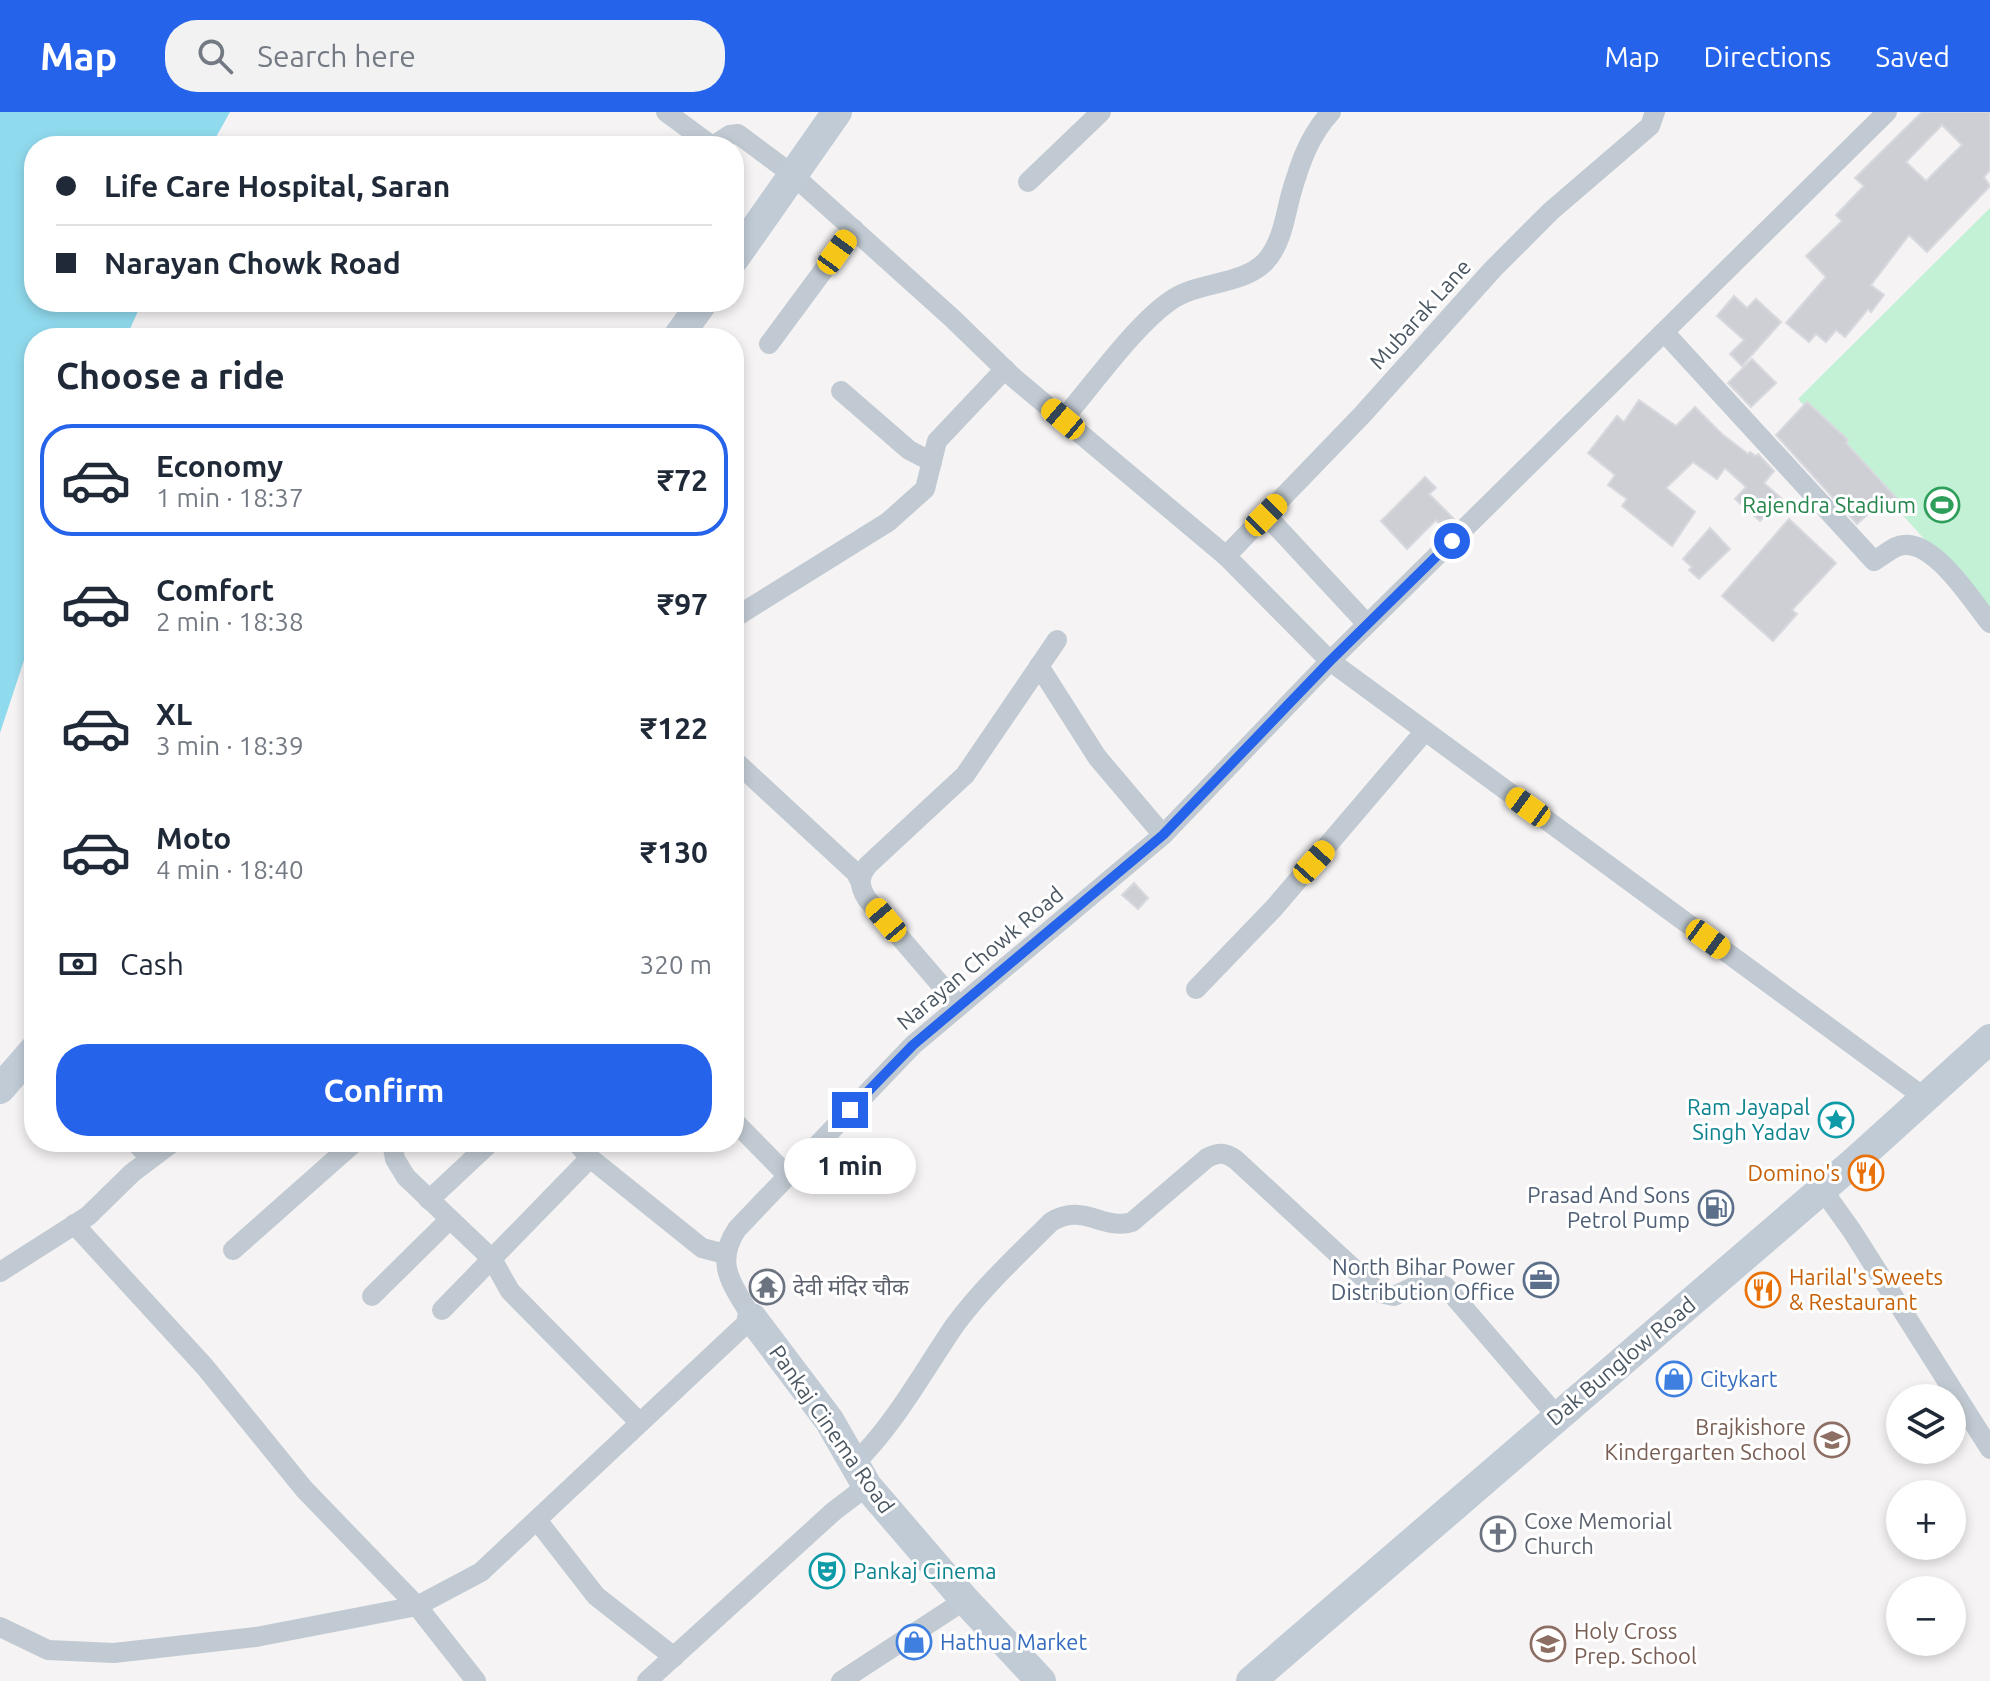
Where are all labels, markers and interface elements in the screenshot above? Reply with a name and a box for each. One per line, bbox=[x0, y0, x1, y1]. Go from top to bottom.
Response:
search box bbox=[165, 20, 725, 92]
icon: search bbox=[193, 34, 237, 78]
text: Map bbox=[40, 35, 117, 77]
text: Search here bbox=[257, 39, 416, 73]
text: Map bbox=[1604, 41, 1660, 72]
text: Directions bbox=[1704, 41, 1831, 72]
text: Saved bbox=[1875, 41, 1950, 72]
text: Life Care Hospital, Saran bbox=[104, 169, 450, 203]
car bbox=[813, 226, 861, 278]
text: Narayan Chowk Road bbox=[104, 246, 401, 280]
street label: Mubarak Lane bbox=[1364, 254, 1475, 374]
text: Choose a ride bbox=[56, 355, 285, 396]
car bbox=[1037, 394, 1089, 444]
icon: car bbox=[60, 444, 132, 516]
text: Economy bbox=[156, 449, 283, 483]
text: ₹72 bbox=[657, 463, 708, 497]
text: 1 min · 18:37 bbox=[156, 483, 304, 512]
sports icon: Rajendra Stadium bbox=[1923, 486, 1961, 524]
car bbox=[1241, 490, 1291, 540]
place label: Rajendra Stadium bbox=[1742, 492, 1916, 517]
route start bbox=[1434, 523, 1470, 559]
icon: car bbox=[60, 568, 132, 640]
text: Comfort bbox=[156, 573, 274, 607]
text: ₹97 bbox=[657, 587, 708, 621]
text: 2 min · 18:38 bbox=[156, 607, 304, 636]
icon: car bbox=[60, 692, 132, 764]
text: XL bbox=[156, 697, 192, 731]
text: ₹122 bbox=[640, 711, 708, 745]
text: 3 min · 18:39 bbox=[156, 731, 304, 760]
car bbox=[1502, 783, 1554, 831]
icon: car bbox=[60, 816, 132, 888]
text: Moto bbox=[156, 821, 231, 855]
text: ₹130 bbox=[640, 835, 708, 869]
car bbox=[1289, 836, 1339, 888]
text: 4 min · 18:40 bbox=[156, 855, 304, 884]
street label: Narayan Chowk Road bbox=[892, 881, 1068, 1034]
car bbox=[861, 894, 911, 946]
car bbox=[1682, 915, 1734, 963]
icon: cash bbox=[56, 942, 100, 986]
text: Cash bbox=[120, 947, 184, 981]
text: 320 m bbox=[640, 950, 712, 979]
button: Confirm bbox=[56, 1044, 712, 1136]
route end bbox=[832, 1092, 868, 1128]
place label: Ram Jayapal Singh Yadav bbox=[1687, 1094, 1810, 1144]
place icon: Ram Jayapal Singh Yadav bbox=[1817, 1101, 1855, 1139]
callout: 1 min bbox=[784, 1138, 916, 1194]
text: 1 min bbox=[817, 1151, 883, 1180]
restaurant icon: Domino's bbox=[1847, 1154, 1885, 1192]
place label: Domino's bbox=[1747, 1160, 1840, 1185]
place label: Prasad And Sons Petrol Pump bbox=[1527, 1182, 1690, 1232]
fuel station icon: Prasad And Sons Petrol Pump bbox=[1697, 1189, 1735, 1227]
place label: North Bihar Power Distribution Office bbox=[1331, 1254, 1516, 1304]
office icon: North Bihar Power Distribution Office bbox=[1522, 1261, 1560, 1299]
place label: Harilal's Sweets & Restaurant bbox=[1789, 1264, 1943, 1314]
temple icon: देवी मंदिर चौक bbox=[748, 1268, 786, 1306]
restaurant icon: Harilal's Sweets & Restaurant bbox=[1744, 1271, 1782, 1309]
place label: देवी मंदिर चौक bbox=[793, 1274, 910, 1299]
street label: Dak Bunglow Road bbox=[1541, 1291, 1700, 1430]
street label: Pankaj Cinema Road bbox=[765, 1340, 900, 1517]
shop icon: Citykart bbox=[1655, 1360, 1693, 1398]
place label: Citykart bbox=[1700, 1366, 1778, 1391]
map controls bbox=[1886, 1384, 1966, 1656]
button: layers bbox=[1886, 1384, 1966, 1464]
place label: Brajkishore Kindergarten School bbox=[1604, 1414, 1806, 1464]
school or university icon: Brajkishore Kindergarten School bbox=[1813, 1421, 1851, 1459]
button: + bbox=[1886, 1480, 1966, 1560]
place label: Coxe Memorial Church bbox=[1524, 1508, 1672, 1558]
church icon: Coxe Memorial Church bbox=[1479, 1515, 1517, 1553]
theatre icon: Pankaj Cinema bbox=[808, 1552, 846, 1590]
place label: Pankaj Cinema bbox=[853, 1558, 996, 1583]
button: − bbox=[1886, 1576, 1966, 1656]
place label: Holy Cross Prep. School bbox=[1574, 1618, 1697, 1668]
shop icon: Hathua Market bbox=[895, 1623, 933, 1661]
school or university icon: Holy Cross Prep. School bbox=[1529, 1625, 1567, 1663]
place label: Hathua Market bbox=[940, 1629, 1087, 1654]

